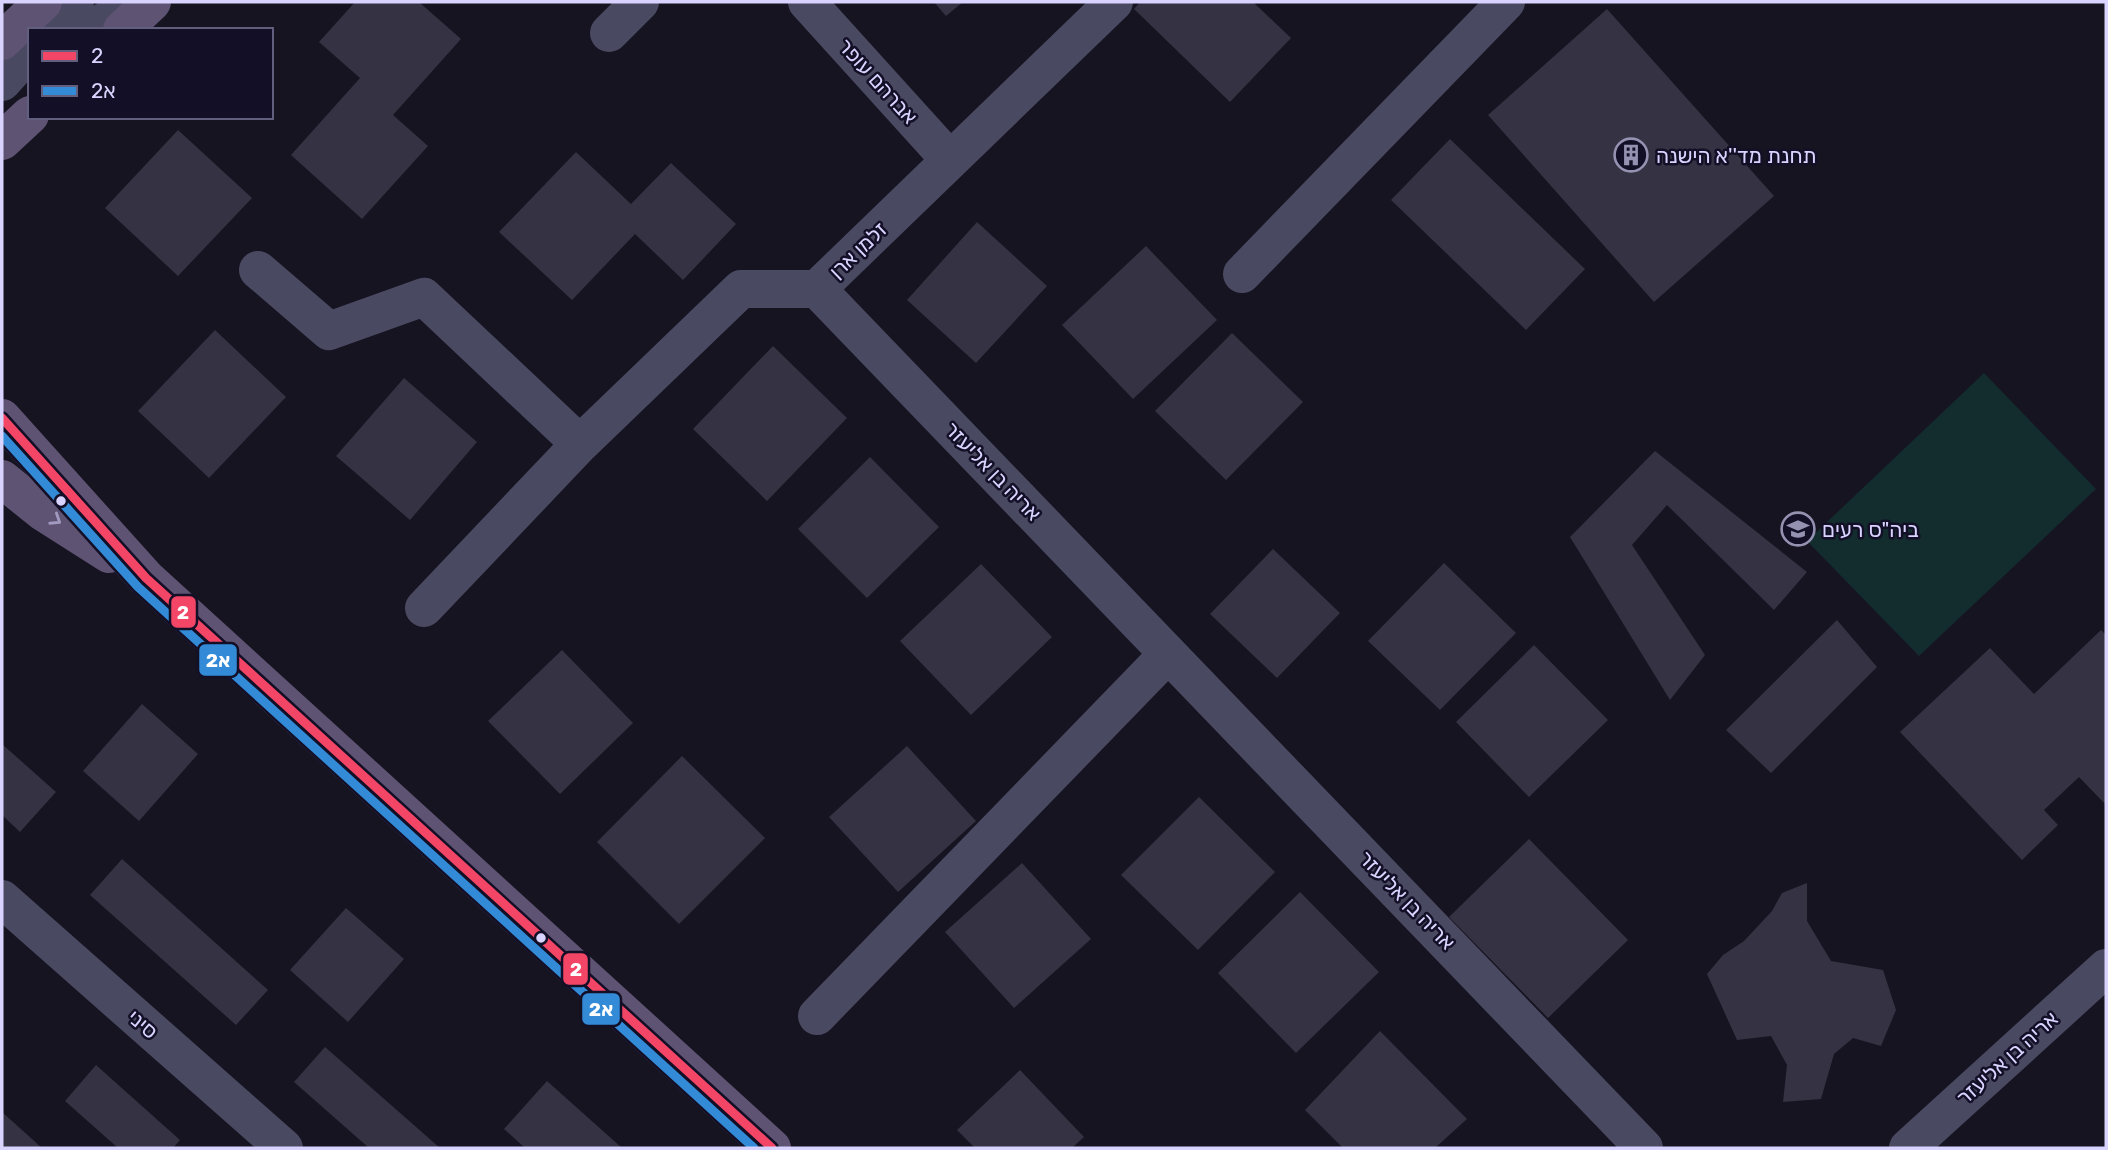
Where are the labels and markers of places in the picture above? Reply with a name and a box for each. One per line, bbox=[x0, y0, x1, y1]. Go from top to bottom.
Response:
building icon: תחנת מד''א הישנה bbox=[1612, 136, 1650, 174]
place label: תחנת מד''א הישנה bbox=[1656, 143, 1816, 168]
unlabelled marker bbox=[54, 494, 68, 508]
school or university icon: ביה"ס רעים bbox=[1779, 510, 1817, 548]
place label: ביה"ס רעים bbox=[1822, 517, 1919, 542]
unlabelled marker bbox=[534, 931, 548, 945]

